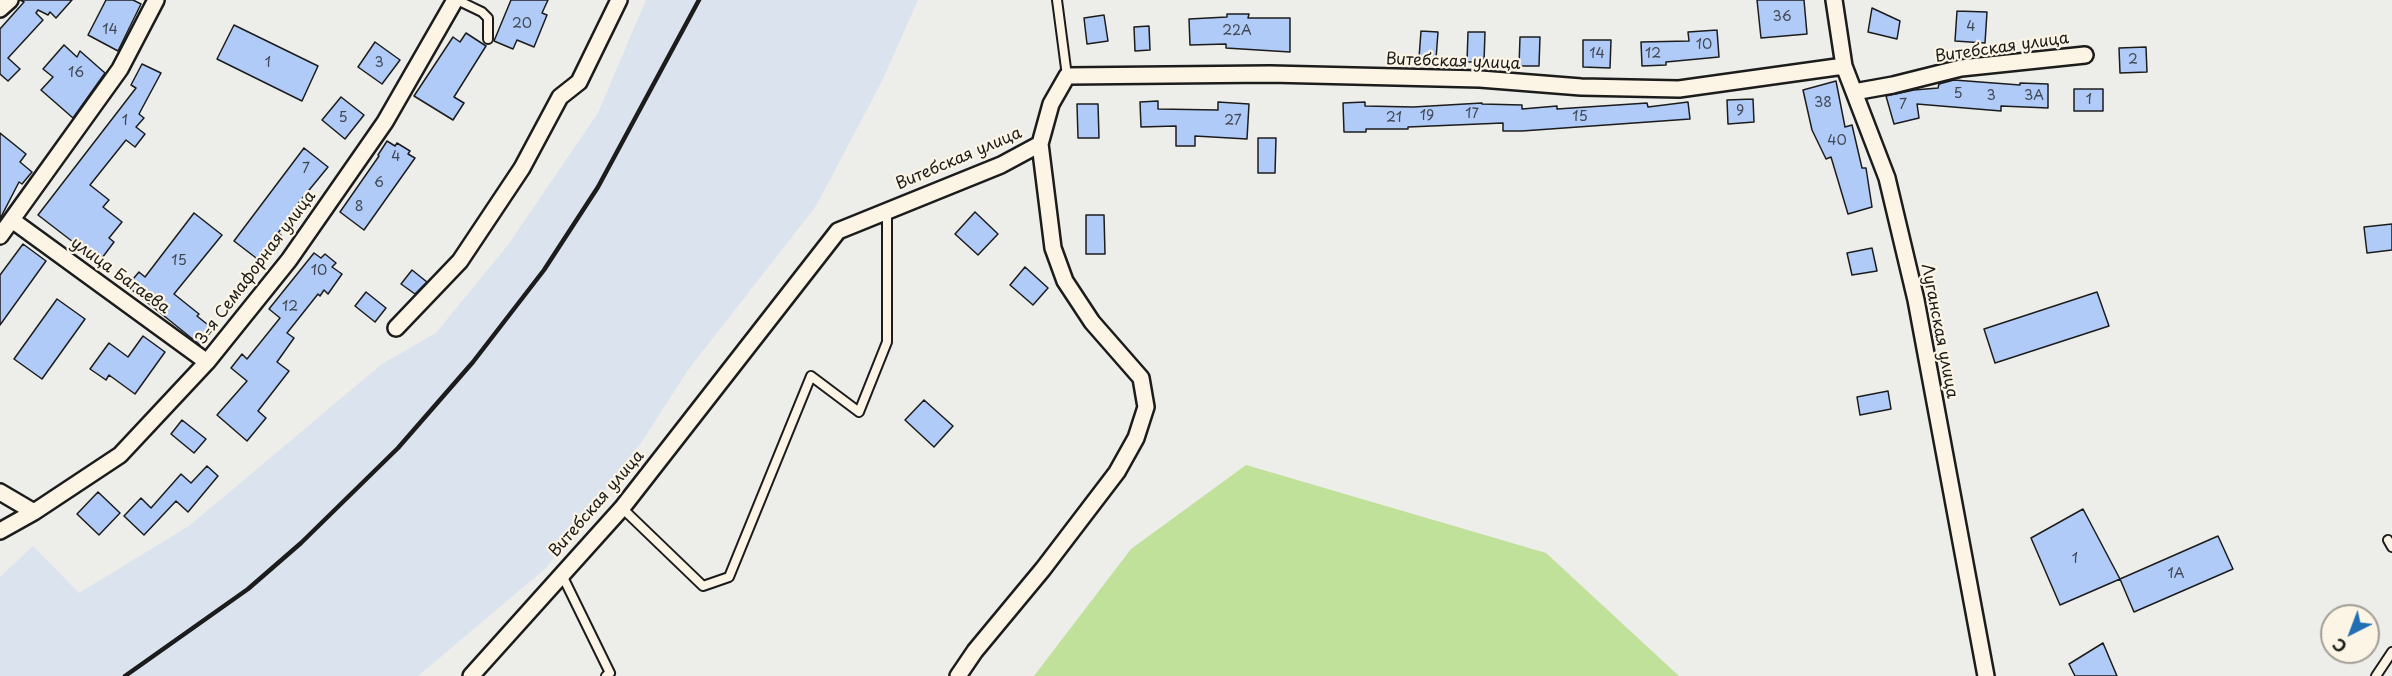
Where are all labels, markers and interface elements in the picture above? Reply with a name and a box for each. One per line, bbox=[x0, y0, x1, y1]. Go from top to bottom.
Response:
house number: 36 bbox=[1772, 9, 1792, 25]
house number: 20 bbox=[512, 16, 532, 32]
house number: 4 bbox=[1966, 19, 1976, 35]
house number: 14 bbox=[102, 22, 118, 38]
house number: 22А bbox=[1222, 23, 1252, 39]
street label: Витебская улица bbox=[1934, 29, 2070, 67]
house number: 10 bbox=[1696, 37, 1712, 53]
house number: 14 bbox=[1589, 46, 1605, 62]
house number: 12 bbox=[1645, 46, 1661, 62]
street label: Витебская улица bbox=[1385, 50, 1521, 74]
house number: 2 bbox=[2128, 52, 2138, 68]
house number: 1 bbox=[265, 55, 271, 71]
house number: 3 bbox=[374, 55, 384, 71]
house number: 16 bbox=[68, 65, 84, 81]
house number: 5 bbox=[1953, 86, 1963, 102]
house number: 3 bbox=[1986, 88, 1996, 104]
house number: 3А bbox=[2024, 88, 2044, 104]
house number: 1 bbox=[2086, 92, 2092, 108]
house number: 38 bbox=[1814, 95, 1832, 111]
house number: 7 bbox=[1899, 97, 1907, 113]
house number: 9 bbox=[1736, 103, 1744, 119]
house number: 17 bbox=[1465, 106, 1479, 122]
house number: 19 bbox=[1420, 108, 1434, 124]
house number: 15 bbox=[1572, 109, 1588, 125]
house number: 5 bbox=[338, 110, 348, 126]
house number: 21 bbox=[1386, 110, 1402, 126]
house number: 1 bbox=[122, 113, 128, 129]
house number: 27 bbox=[1224, 113, 1242, 129]
street label: Витебская улица bbox=[893, 124, 1025, 194]
house number: 40 bbox=[1827, 133, 1847, 149]
house number: 4 bbox=[391, 149, 401, 165]
house number: 7 bbox=[302, 161, 310, 177]
house number: 6 bbox=[374, 175, 384, 191]
street label: 3-я Семафорная улица bbox=[192, 187, 320, 349]
house number: 8 bbox=[355, 199, 363, 215]
street label: улица Багаева bbox=[67, 234, 173, 318]
house number: 15 bbox=[171, 253, 187, 269]
street label: Луганская улица bbox=[1917, 262, 1961, 400]
house number: 10 bbox=[311, 263, 327, 279]
house number: 12 bbox=[282, 299, 298, 315]
street label: Витебская улица bbox=[545, 447, 649, 561]
house number: 1 bbox=[2072, 551, 2078, 567]
house number: 1А bbox=[2167, 566, 2185, 582]
north arrow bbox=[2320, 604, 2380, 664]
text: С bbox=[2327, 633, 2352, 659]

